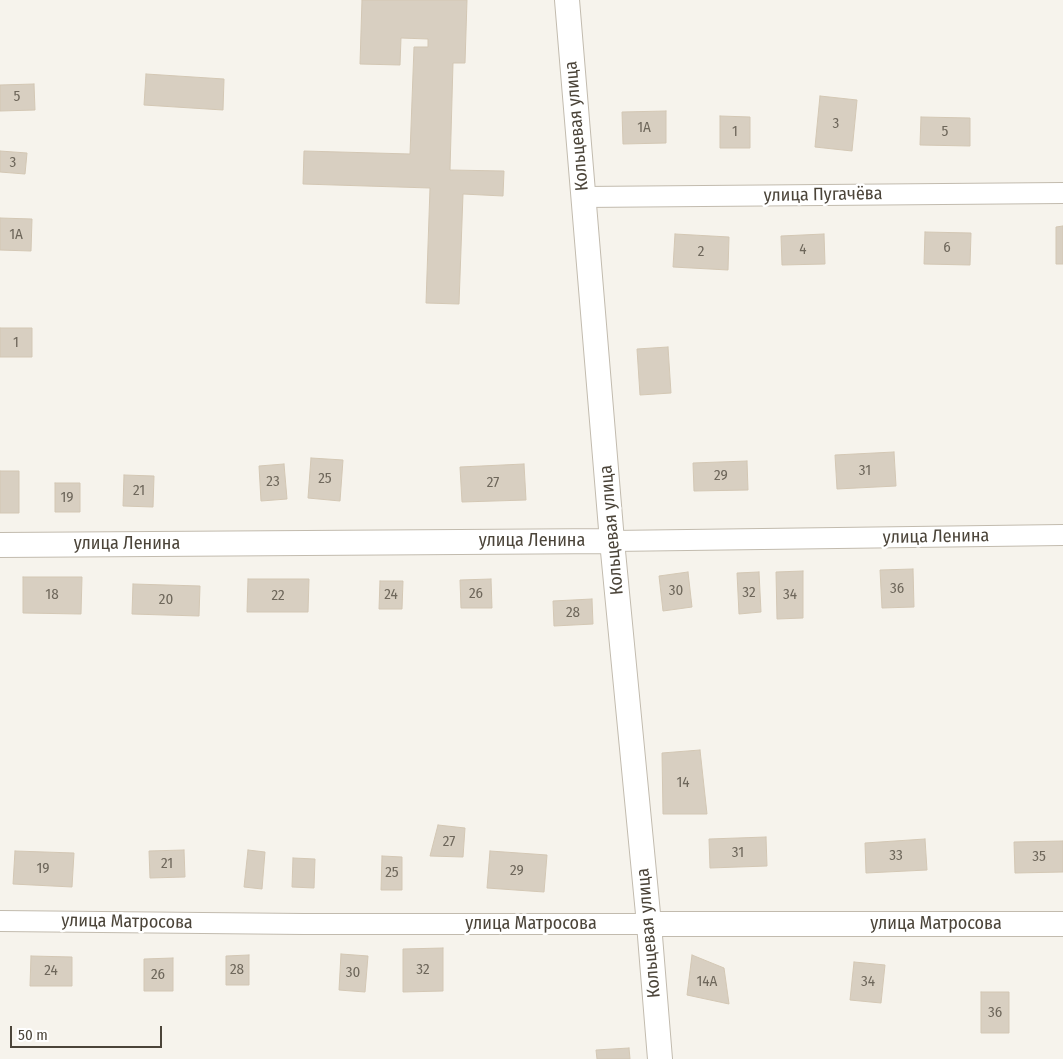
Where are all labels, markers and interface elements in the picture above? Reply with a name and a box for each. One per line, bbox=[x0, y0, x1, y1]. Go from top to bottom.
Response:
street label: Кольцевая улица bbox=[561, 60, 593, 192]
house number: 5 bbox=[14, 88, 20, 106]
house number: 3 bbox=[833, 115, 839, 133]
house number: 1А bbox=[637, 119, 651, 137]
house number: 1 bbox=[732, 123, 738, 141]
house number: 5 bbox=[942, 123, 948, 141]
house number: 3 bbox=[10, 154, 16, 172]
street label: улица Пугачёва bbox=[763, 183, 883, 207]
house number: 1А bbox=[9, 226, 23, 244]
house number: 6 bbox=[943, 239, 951, 257]
house number: 4 bbox=[799, 241, 807, 259]
house number: 2 bbox=[698, 243, 704, 261]
house number: 1 bbox=[13, 334, 19, 352]
house number: 31 bbox=[859, 462, 871, 480]
street label: Кольцевая улица bbox=[596, 464, 628, 596]
house number: 29 bbox=[714, 467, 728, 485]
house number: 25 bbox=[318, 470, 332, 488]
house number: 23 bbox=[266, 473, 280, 491]
house number: 27 bbox=[487, 474, 499, 492]
house number: 21 bbox=[133, 482, 145, 500]
house number: 19 bbox=[60, 489, 74, 507]
street label: улица Ленина bbox=[883, 525, 989, 549]
street label: улица Ленина bbox=[479, 530, 585, 552]
street label: улица Ленина bbox=[74, 533, 180, 555]
house number: 36 bbox=[890, 580, 904, 598]
house number: 30 bbox=[669, 582, 683, 600]
house number: 32 bbox=[742, 584, 756, 602]
house number: 26 bbox=[469, 585, 483, 603]
house number: 18 bbox=[45, 586, 59, 604]
house number: 24 bbox=[384, 586, 398, 604]
house number: 34 bbox=[783, 586, 797, 604]
house number: 22 bbox=[271, 587, 285, 605]
house number: 20 bbox=[159, 591, 173, 609]
house number: 28 bbox=[566, 604, 580, 622]
house number: 14 bbox=[676, 774, 690, 792]
house number: 27 bbox=[443, 833, 455, 851]
house number: 31 bbox=[732, 844, 744, 862]
house number: 33 bbox=[889, 847, 903, 865]
house number: 35 bbox=[1032, 848, 1046, 866]
house number: 21 bbox=[161, 855, 173, 873]
house number: 19 bbox=[36, 860, 50, 878]
house number: 29 bbox=[510, 862, 524, 880]
house number: 25 bbox=[385, 864, 399, 882]
street label: Кольцевая улица bbox=[633, 867, 665, 999]
street label: улица Матросова bbox=[61, 910, 193, 934]
street label: улица Матросова bbox=[465, 913, 597, 935]
street label: улица Матросова bbox=[870, 913, 1002, 935]
house number: 28 bbox=[230, 961, 244, 979]
house number: 32 bbox=[416, 961, 430, 979]
house number: 24 bbox=[44, 962, 58, 980]
house number: 30 bbox=[346, 964, 360, 982]
house number: 26 bbox=[151, 966, 165, 984]
house number: 14А bbox=[697, 973, 717, 991]
house number: 34 bbox=[861, 973, 875, 991]
house number: 36 bbox=[988, 1004, 1002, 1022]
scale bar bbox=[12, 1016, 165, 1048]
text: 50 m bbox=[18, 1026, 48, 1044]

